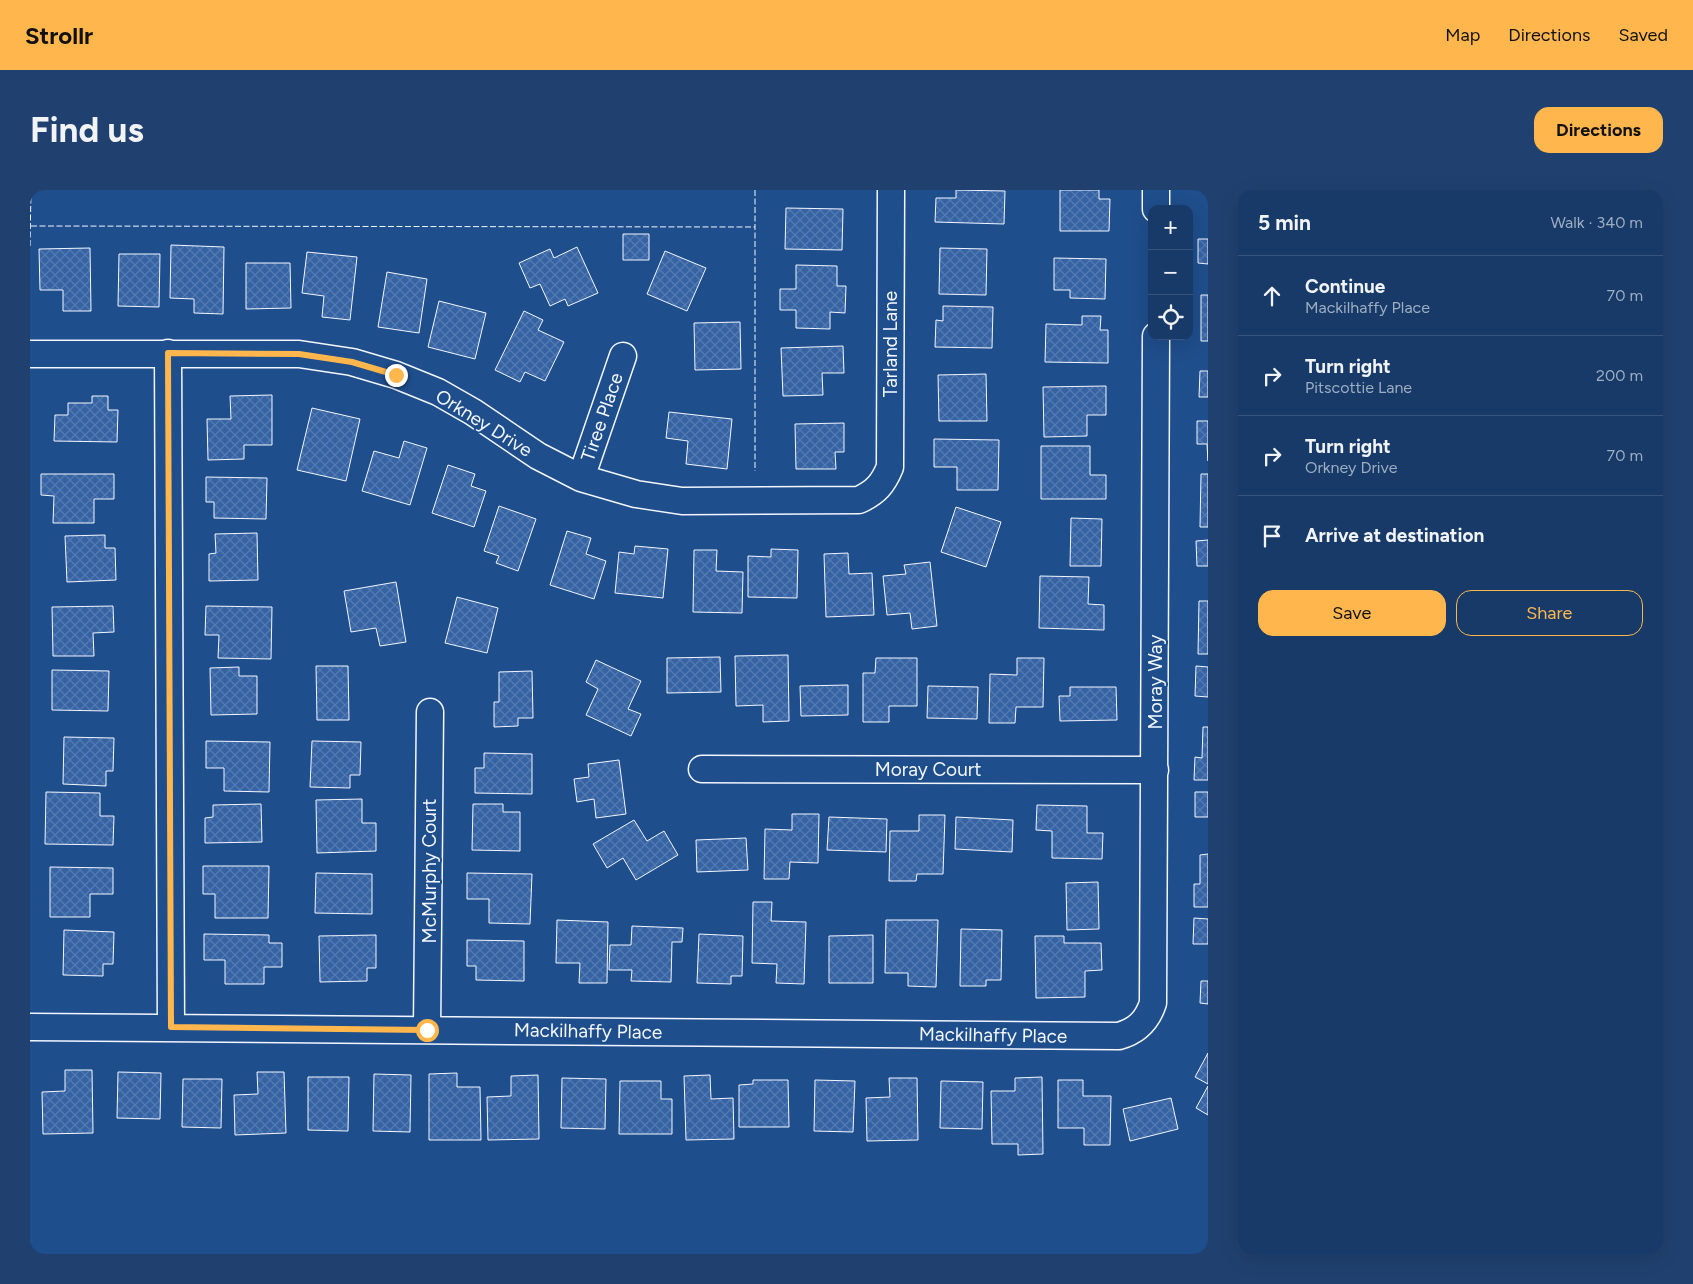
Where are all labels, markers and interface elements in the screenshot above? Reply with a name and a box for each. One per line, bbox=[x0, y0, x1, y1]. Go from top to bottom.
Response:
text: Strollr bbox=[25, 21, 93, 50]
text: Map bbox=[1445, 24, 1480, 46]
text: Directions bbox=[1508, 24, 1590, 46]
text: Saved bbox=[1618, 24, 1668, 46]
button: Directions bbox=[1534, 107, 1663, 153]
text: Find us bbox=[30, 109, 144, 151]
map controls bbox=[1148, 205, 1193, 340]
button: + bbox=[1148, 205, 1193, 250]
text: 5 min bbox=[1258, 210, 1311, 235]
text: Walk · 340 m bbox=[1550, 213, 1643, 232]
button: − bbox=[1148, 250, 1193, 295]
text: Continue bbox=[1305, 275, 1385, 298]
icon: ahead bbox=[1258, 282, 1286, 310]
text: 70 m bbox=[1607, 286, 1643, 305]
street label: Tarland Lane bbox=[879, 291, 902, 397]
button: locate bbox=[1148, 295, 1193, 340]
text: Mackilhaffy Place bbox=[1305, 298, 1430, 317]
text: Turn right bbox=[1305, 355, 1391, 378]
icon: right bbox=[1258, 362, 1286, 390]
route end bbox=[385, 364, 408, 387]
text: 200 m bbox=[1596, 366, 1643, 385]
street label: Tiree Place bbox=[576, 370, 628, 464]
text: Pitscottie Lane bbox=[1305, 378, 1412, 397]
street label: Orkney Drive bbox=[431, 384, 537, 462]
text: Turn right bbox=[1305, 435, 1391, 458]
icon: right bbox=[1258, 442, 1286, 470]
text: 70 m bbox=[1607, 446, 1643, 465]
text: Orkney Drive bbox=[1305, 458, 1397, 477]
icon: arrive bbox=[1258, 522, 1286, 550]
text: Arrive at destination bbox=[1305, 524, 1484, 547]
button: Save bbox=[1258, 590, 1446, 636]
button: Share bbox=[1456, 590, 1643, 636]
street label: Moray Way bbox=[1144, 635, 1167, 729]
street label: Moray Court bbox=[875, 758, 981, 781]
street label: McMurphy Court bbox=[418, 799, 441, 943]
street label: Mackilhaffy Place bbox=[514, 1018, 662, 1044]
route start bbox=[416, 1019, 439, 1042]
street label: Mackilhaffy Place bbox=[919, 1022, 1067, 1048]

